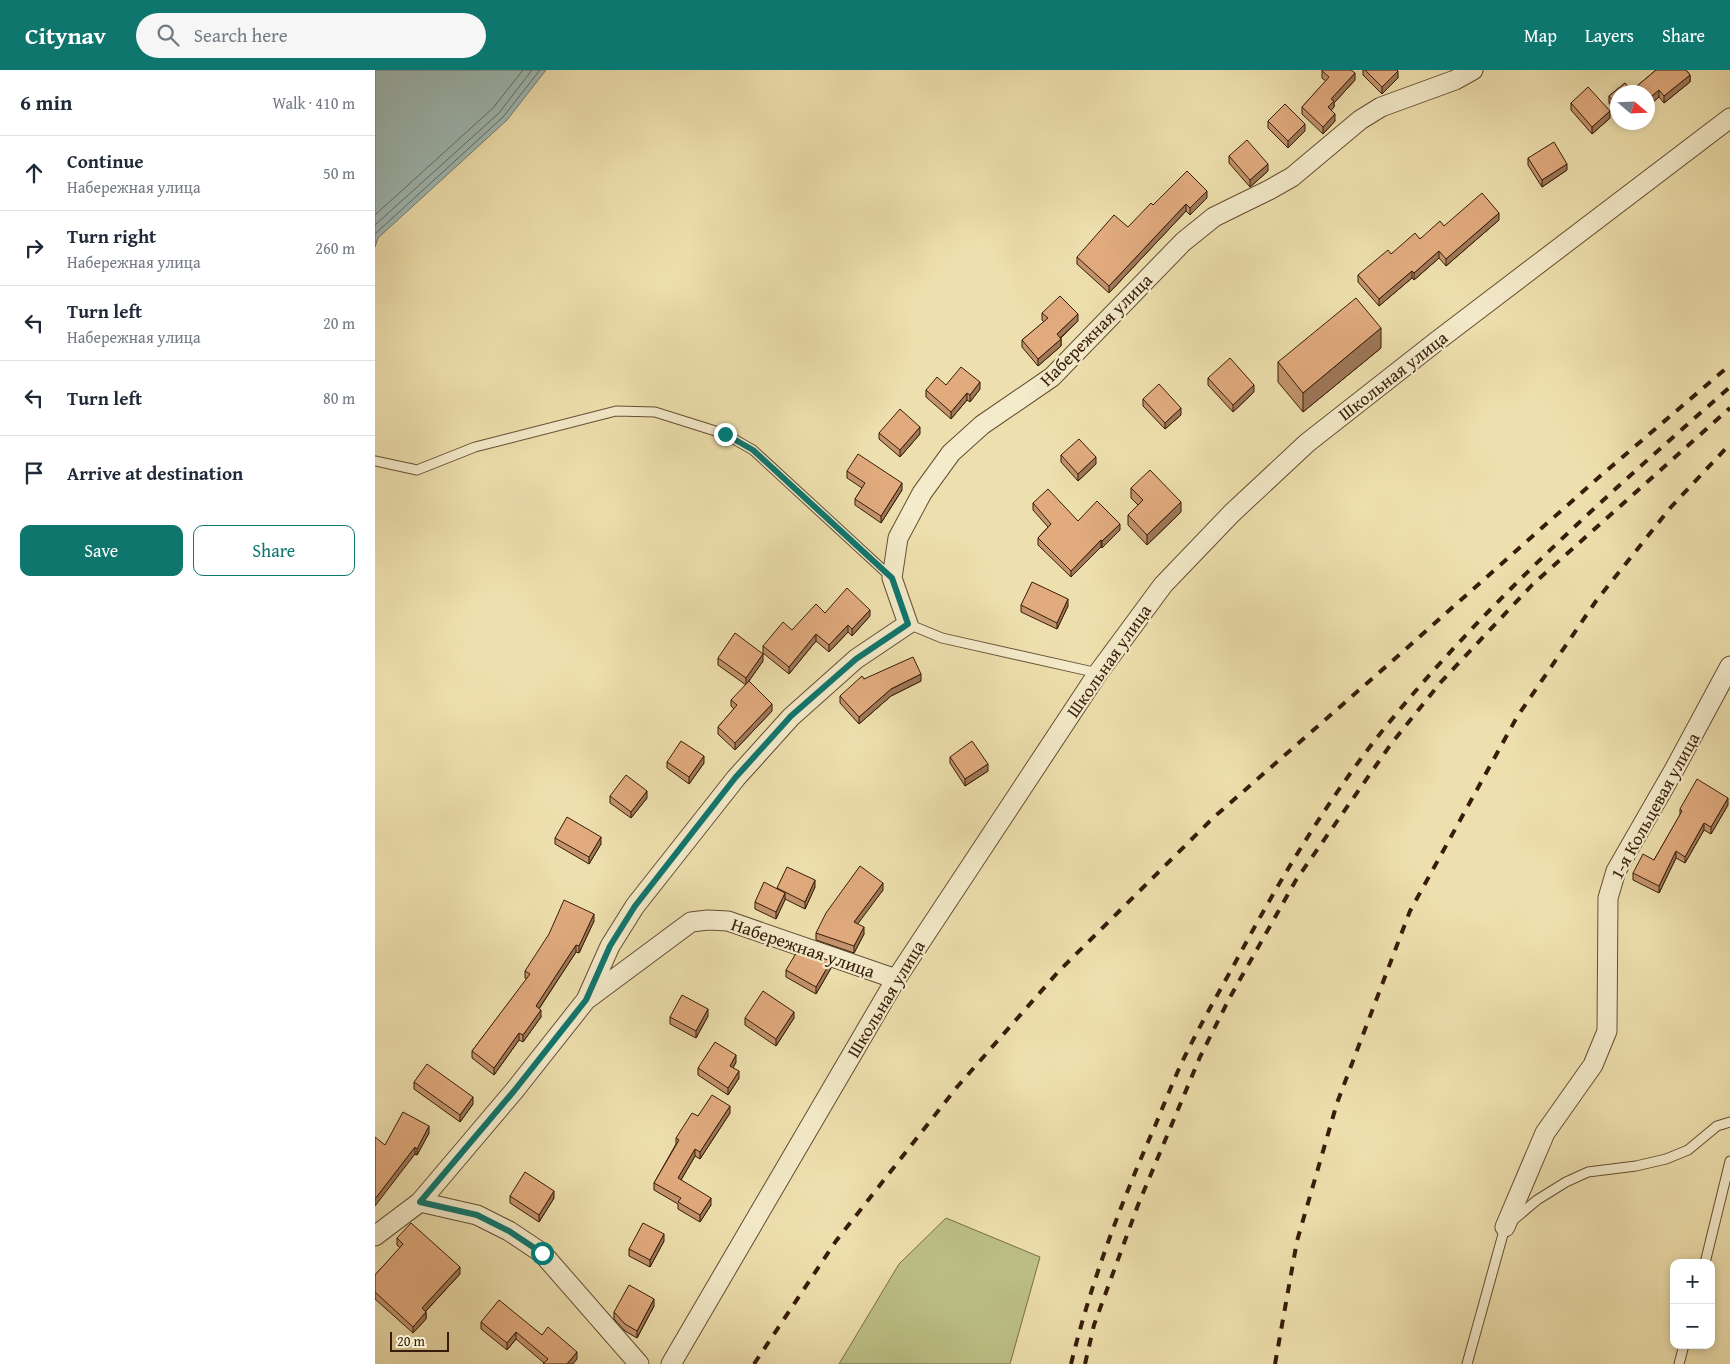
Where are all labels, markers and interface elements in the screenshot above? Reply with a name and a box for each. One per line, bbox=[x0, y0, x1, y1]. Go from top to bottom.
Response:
search box bbox=[136, 13, 486, 58]
text: Citynav bbox=[25, 18, 106, 53]
icon: search bbox=[154, 21, 182, 49]
text: Search here bbox=[194, 21, 288, 49]
text: Map bbox=[1524, 22, 1557, 49]
text: Layers bbox=[1585, 22, 1634, 49]
text: Share bbox=[1662, 22, 1705, 49]
north arrow bbox=[1610, 85, 1655, 130]
text: 6 min bbox=[20, 87, 72, 118]
text: Walk · 410 m bbox=[272, 91, 355, 115]
text: Continue bbox=[67, 147, 144, 175]
icon: ahead bbox=[20, 159, 48, 187]
text: 50 m bbox=[323, 161, 355, 185]
text: Набережная улица bbox=[67, 175, 201, 199]
text: Turn right bbox=[67, 222, 156, 250]
icon: right bbox=[20, 234, 48, 262]
text: 260 m bbox=[315, 236, 355, 260]
text: Набережная улица bbox=[67, 250, 201, 274]
street label: Набережная улица bbox=[1033, 267, 1159, 392]
text: Turn left bbox=[67, 297, 142, 325]
icon: left bbox=[20, 309, 48, 337]
text: 20 m bbox=[323, 311, 355, 335]
street label: Школьная улица bbox=[1332, 324, 1454, 427]
text: Набережная улица bbox=[67, 325, 201, 349]
icon: left bbox=[20, 384, 48, 412]
text: Turn left bbox=[67, 384, 142, 412]
text: 80 m bbox=[323, 386, 355, 410]
route end bbox=[714, 423, 737, 446]
icon: arrive bbox=[20, 459, 48, 487]
text: Arrive at destination bbox=[67, 459, 243, 487]
button: Save bbox=[20, 525, 183, 576]
button: Share bbox=[193, 525, 355, 576]
street label: Школьная улица bbox=[1059, 598, 1158, 723]
street label: 1-я Кольцевая улица bbox=[1603, 727, 1706, 884]
street label: Набережная улица bbox=[728, 910, 879, 985]
street label: Школьная улица bbox=[840, 935, 932, 1063]
route start bbox=[531, 1242, 554, 1265]
map controls bbox=[1670, 1259, 1715, 1349]
button: + bbox=[1670, 1259, 1715, 1304]
button: − bbox=[1670, 1304, 1715, 1349]
scale bar bbox=[390, 1329, 449, 1352]
text: 20 m bbox=[397, 1331, 425, 1351]

